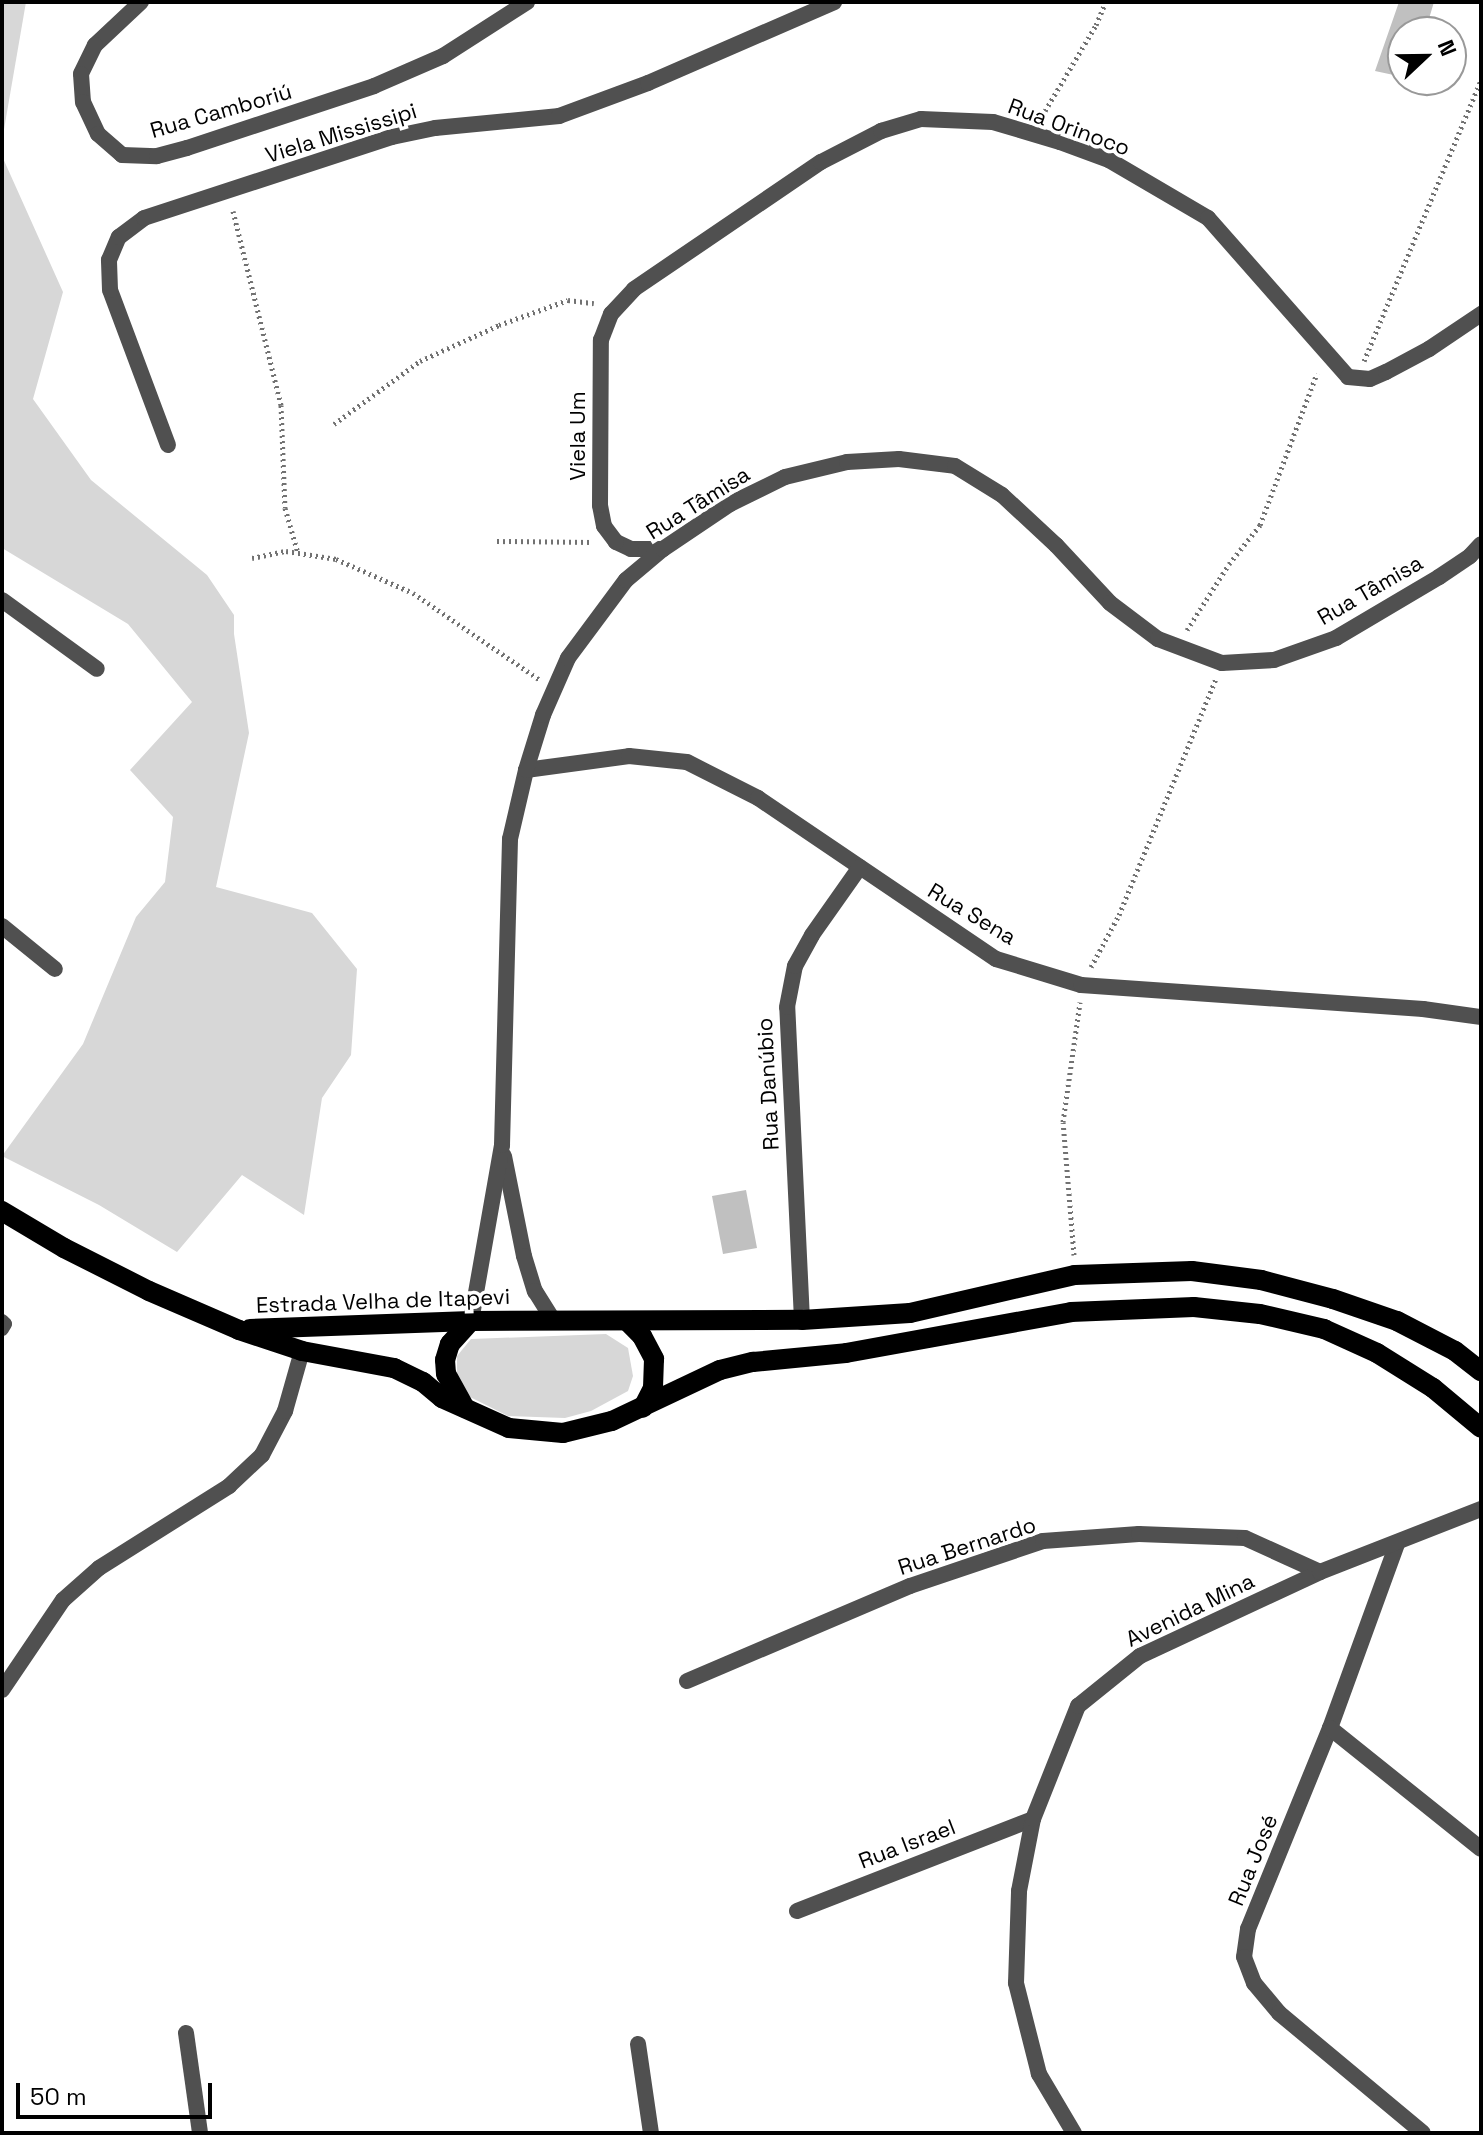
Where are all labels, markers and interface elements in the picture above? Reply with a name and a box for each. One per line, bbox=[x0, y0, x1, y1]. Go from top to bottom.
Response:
north arrow bbox=[1387, 16, 1467, 96]
text: N bbox=[1432, 36, 1463, 60]
street label: Rua Camboriú bbox=[147, 78, 295, 144]
street label: Rua Orinoco bbox=[1004, 93, 1134, 161]
street label: Viela Mississipi bbox=[262, 97, 420, 169]
street label: Viela Um bbox=[565, 391, 591, 481]
street label: Rua Tâmisa bbox=[641, 461, 755, 545]
street label: Rua Tâmisa bbox=[1312, 549, 1428, 631]
street label: Rua Sena bbox=[923, 877, 1021, 951]
street label: Rua Danúbio bbox=[751, 1017, 785, 1151]
street label: Estrada Velha de Itapevi bbox=[255, 1283, 511, 1319]
street label: Rua Bernardo bbox=[895, 1511, 1039, 1581]
street label: Avenida Mina bbox=[1121, 1567, 1259, 1653]
street label: Rua José bbox=[1223, 1810, 1283, 1910]
street label: Rua Israel bbox=[855, 1814, 959, 1874]
scale bar bbox=[20, 2067, 216, 2117]
text: 50 m bbox=[30, 2081, 87, 2112]

